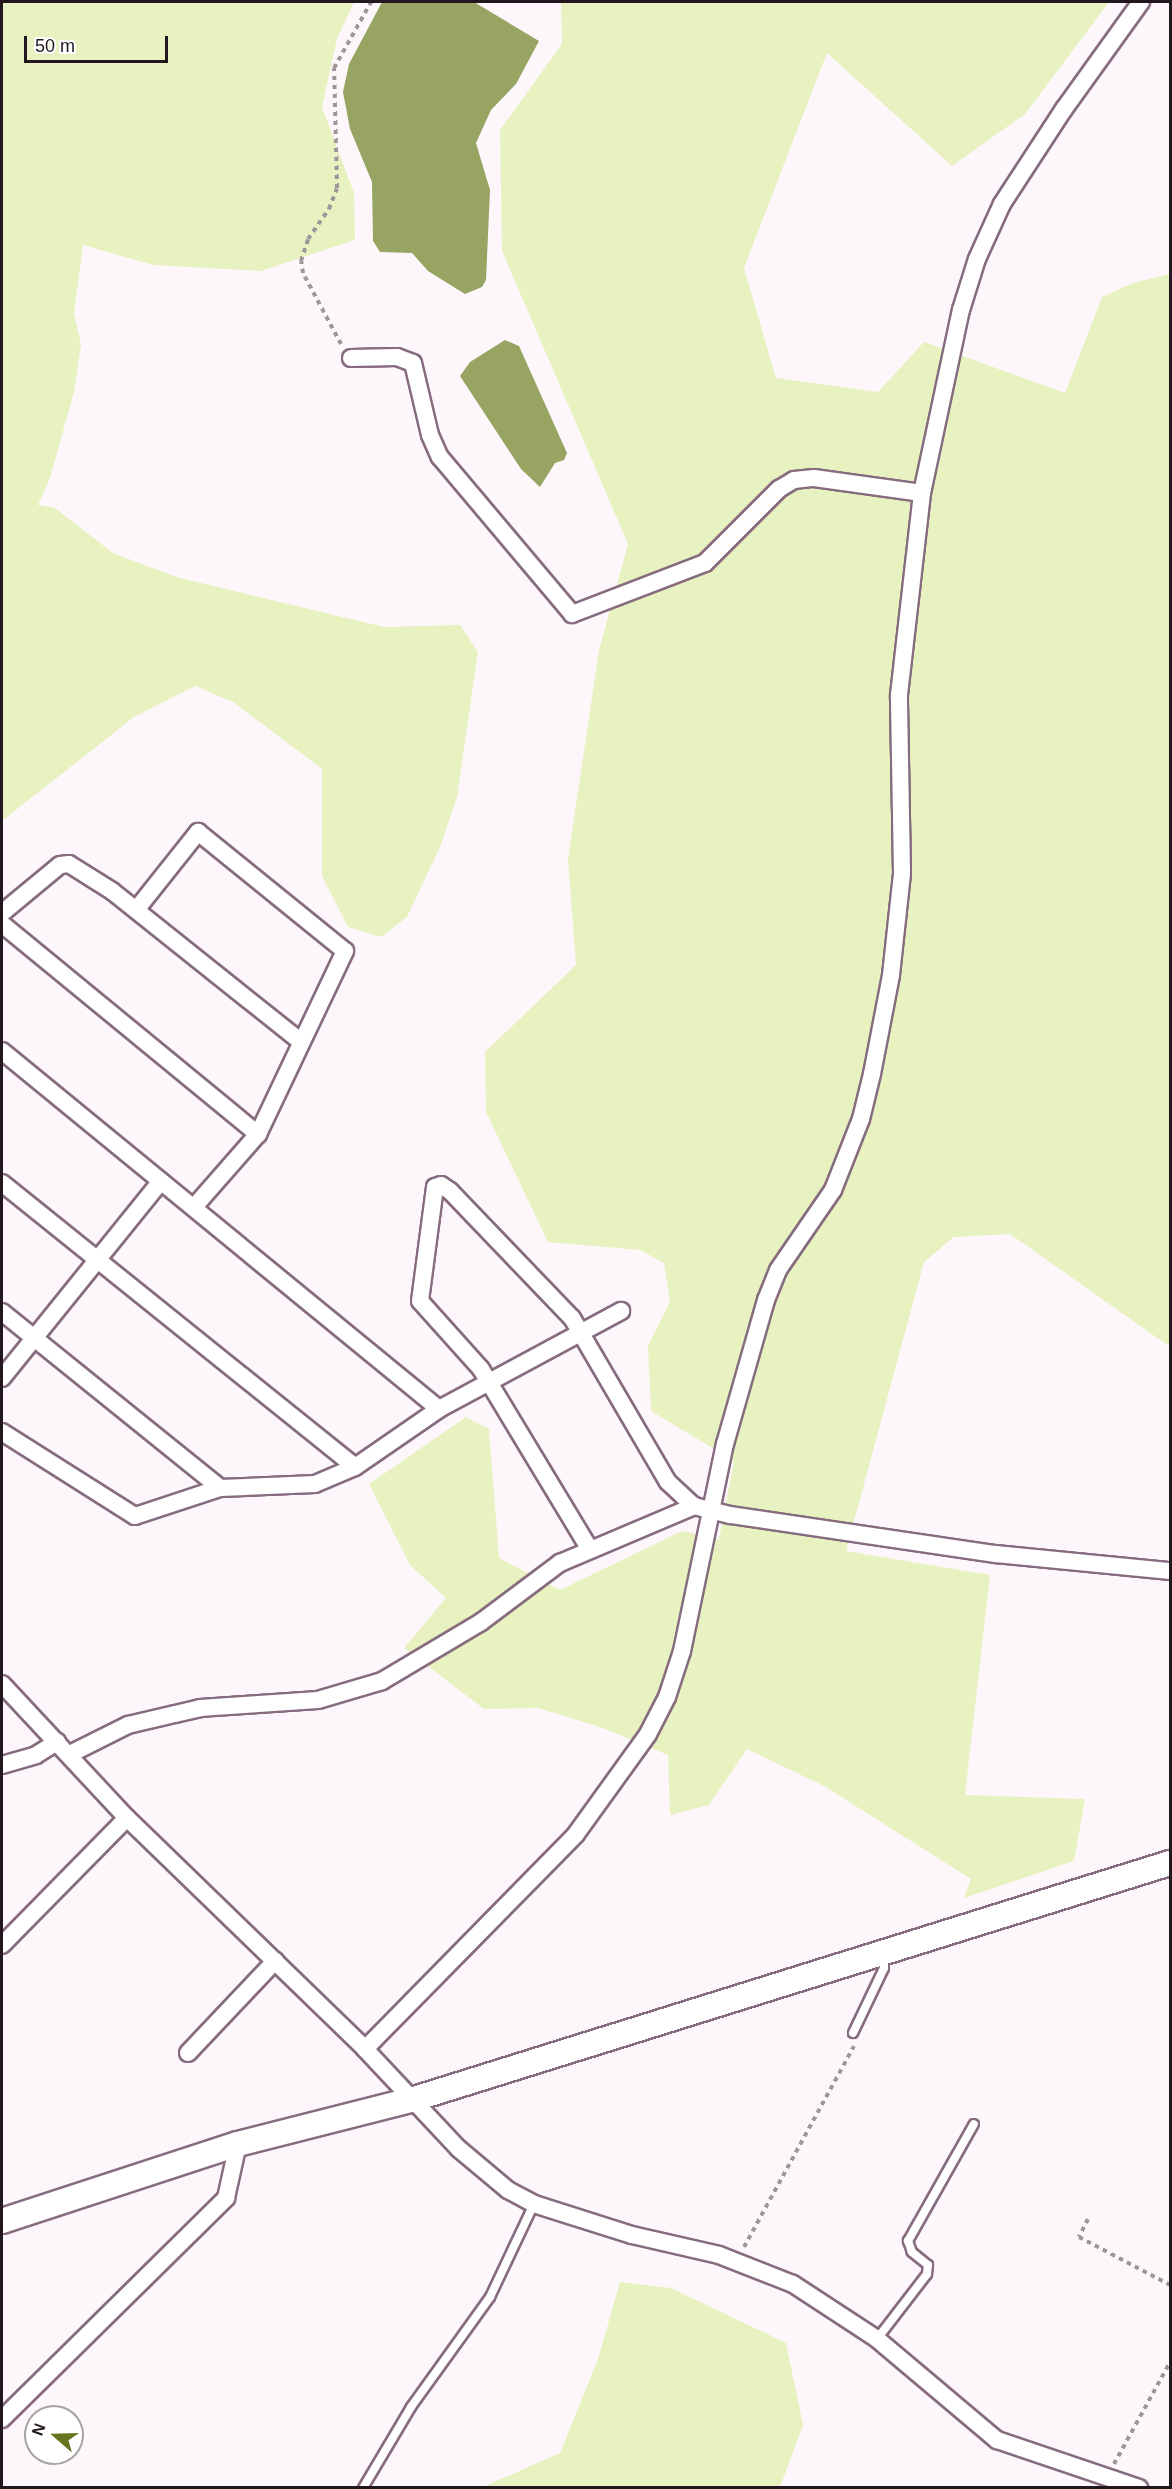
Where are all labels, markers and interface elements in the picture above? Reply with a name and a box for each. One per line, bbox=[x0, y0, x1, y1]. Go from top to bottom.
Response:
scale bar bbox=[27, 24, 171, 62]
text: 50 m bbox=[35, 36, 75, 56]
north arrow bbox=[24, 2405, 84, 2465]
text: N bbox=[29, 2421, 48, 2438]

